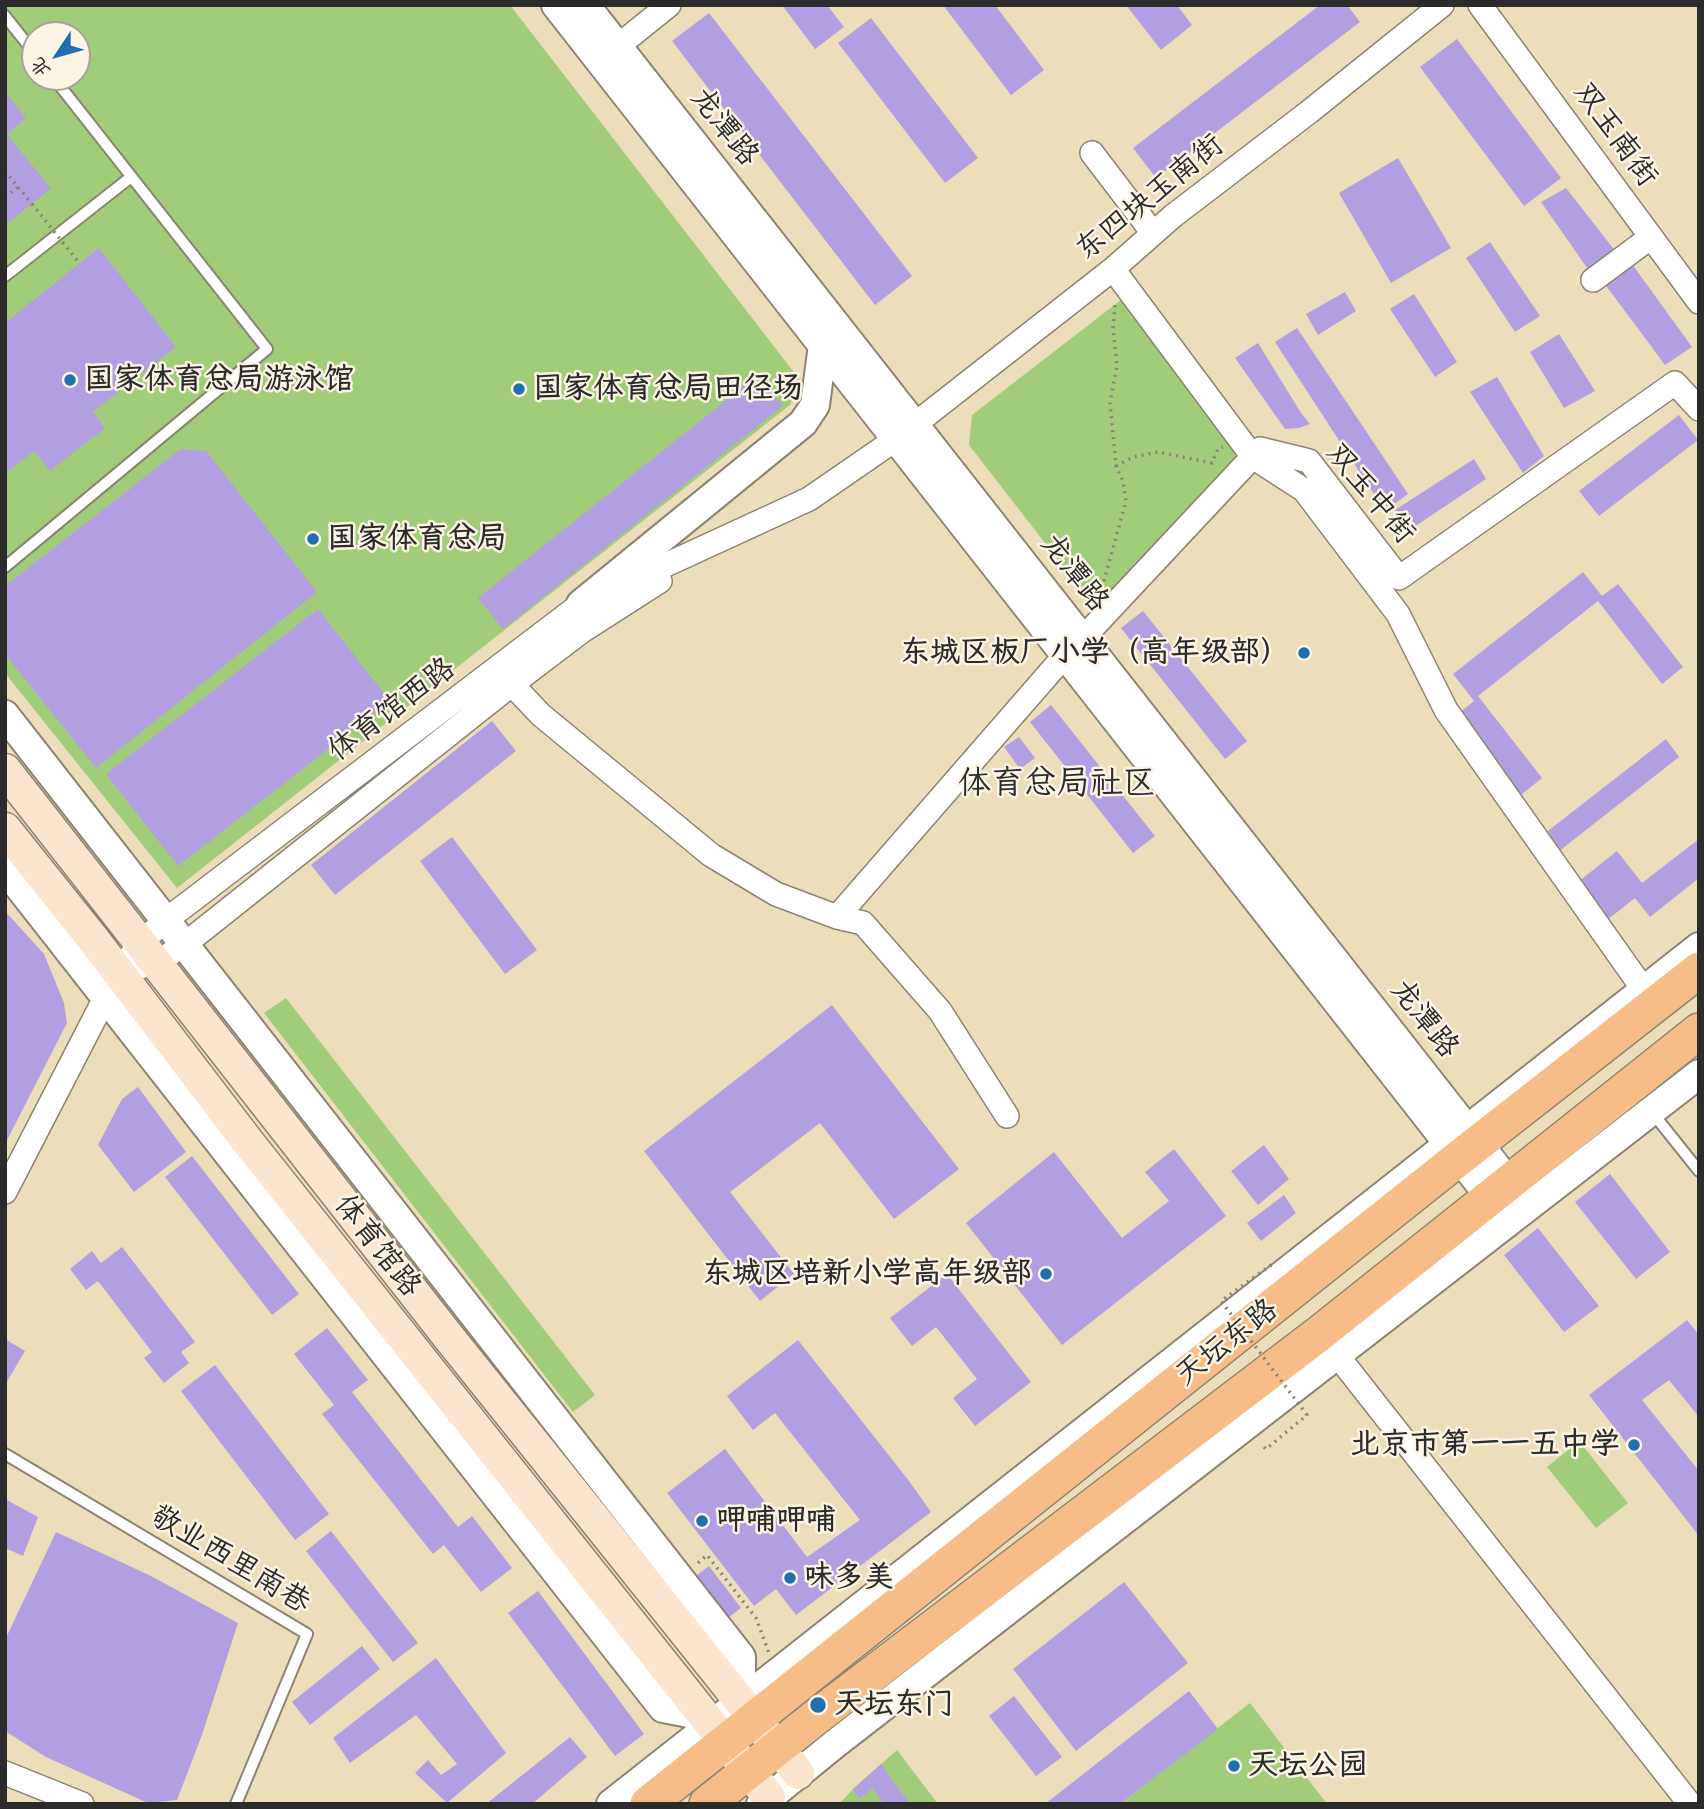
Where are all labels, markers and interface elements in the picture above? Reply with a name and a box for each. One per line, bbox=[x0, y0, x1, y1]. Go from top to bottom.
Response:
north arrow bbox=[21, 21, 91, 91]
text: 北 bbox=[25, 52, 56, 82]
street label: 双玉南街 bbox=[1565, 76, 1665, 194]
street label: 龙潭路 bbox=[682, 80, 766, 174]
street label: 东四块玉南街 bbox=[1069, 127, 1231, 269]
place label: 国家体育总局游泳馆 bbox=[84, 362, 354, 398]
place label: 国家体育总局田径场 bbox=[533, 371, 803, 407]
marker: 国家体育总局游泳馆 bbox=[62, 372, 78, 388]
marker: 国家体育总局田径场 bbox=[511, 381, 527, 397]
street label: 双玉中街 bbox=[1318, 436, 1422, 552]
place label: 国家体育总局 bbox=[327, 521, 507, 557]
street label: 龙潭路 bbox=[1032, 526, 1116, 620]
marker: 国家体育总局 bbox=[305, 531, 321, 547]
place label: 东城区板厂小学（高年级部） bbox=[900, 635, 1290, 671]
marker: 东城区板厂小学（高年级部） bbox=[1296, 645, 1312, 661]
street label: 体育馆西路 bbox=[321, 650, 463, 770]
district label: 体育总局社区 bbox=[958, 764, 1156, 804]
street label: 龙潭路 bbox=[1382, 972, 1466, 1066]
street label: 体育馆路 bbox=[326, 1188, 428, 1304]
place label: 东城区培新小学高年级部 bbox=[702, 1256, 1032, 1292]
marker: 东城区培新小学高年级部 bbox=[1038, 1266, 1054, 1282]
street label: 天坛东路 bbox=[1169, 1292, 1285, 1394]
place label: 北京市第一一五中学 bbox=[1350, 1427, 1620, 1463]
marker: 北京市第一一五中学 bbox=[1626, 1437, 1642, 1453]
street label: 敬业西里南巷 bbox=[144, 1498, 316, 1622]
place label: 呷哺呷哺 bbox=[716, 1503, 836, 1539]
marker: 呷哺呷哺 bbox=[694, 1513, 710, 1529]
place label: 味多美 bbox=[804, 1560, 894, 1596]
marker: 味多美 bbox=[782, 1570, 798, 1586]
place label: 天坛东门 bbox=[834, 1687, 954, 1723]
marker: 天坛东门 bbox=[808, 1695, 828, 1715]
place label: 天坛公园 bbox=[1248, 1748, 1368, 1784]
marker: 天坛公园 bbox=[1226, 1758, 1242, 1774]

